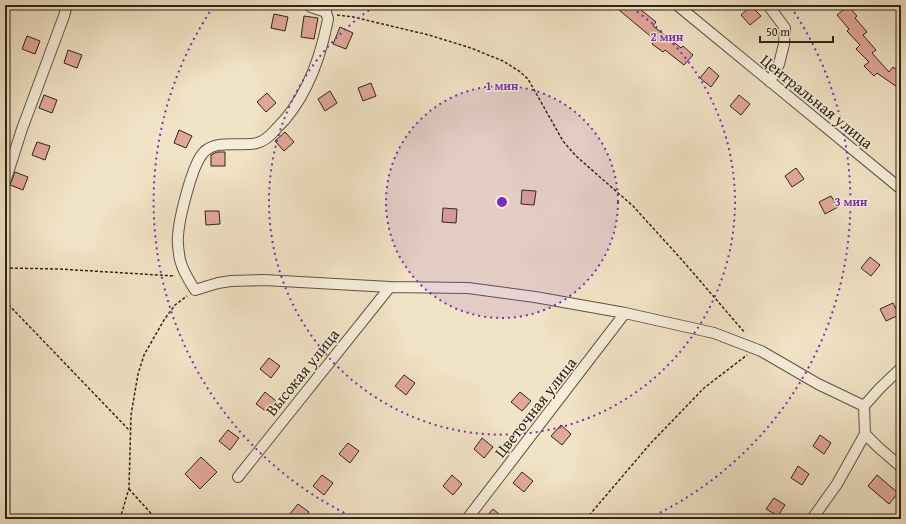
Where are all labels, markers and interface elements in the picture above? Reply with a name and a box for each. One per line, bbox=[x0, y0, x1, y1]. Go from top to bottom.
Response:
scale bar bbox=[760, 18, 833, 44]
text: 50 m bbox=[766, 23, 790, 40]
text: 2 мин bbox=[651, 28, 684, 45]
street label: Центральная улица bbox=[755, 48, 879, 154]
text: 1 мин bbox=[486, 77, 519, 94]
text: 3 мин bbox=[835, 193, 868, 210]
centre of rings bbox=[495, 195, 509, 209]
street label: Высокая улица bbox=[259, 323, 345, 421]
street label: Цветочная улица bbox=[488, 351, 582, 462]

